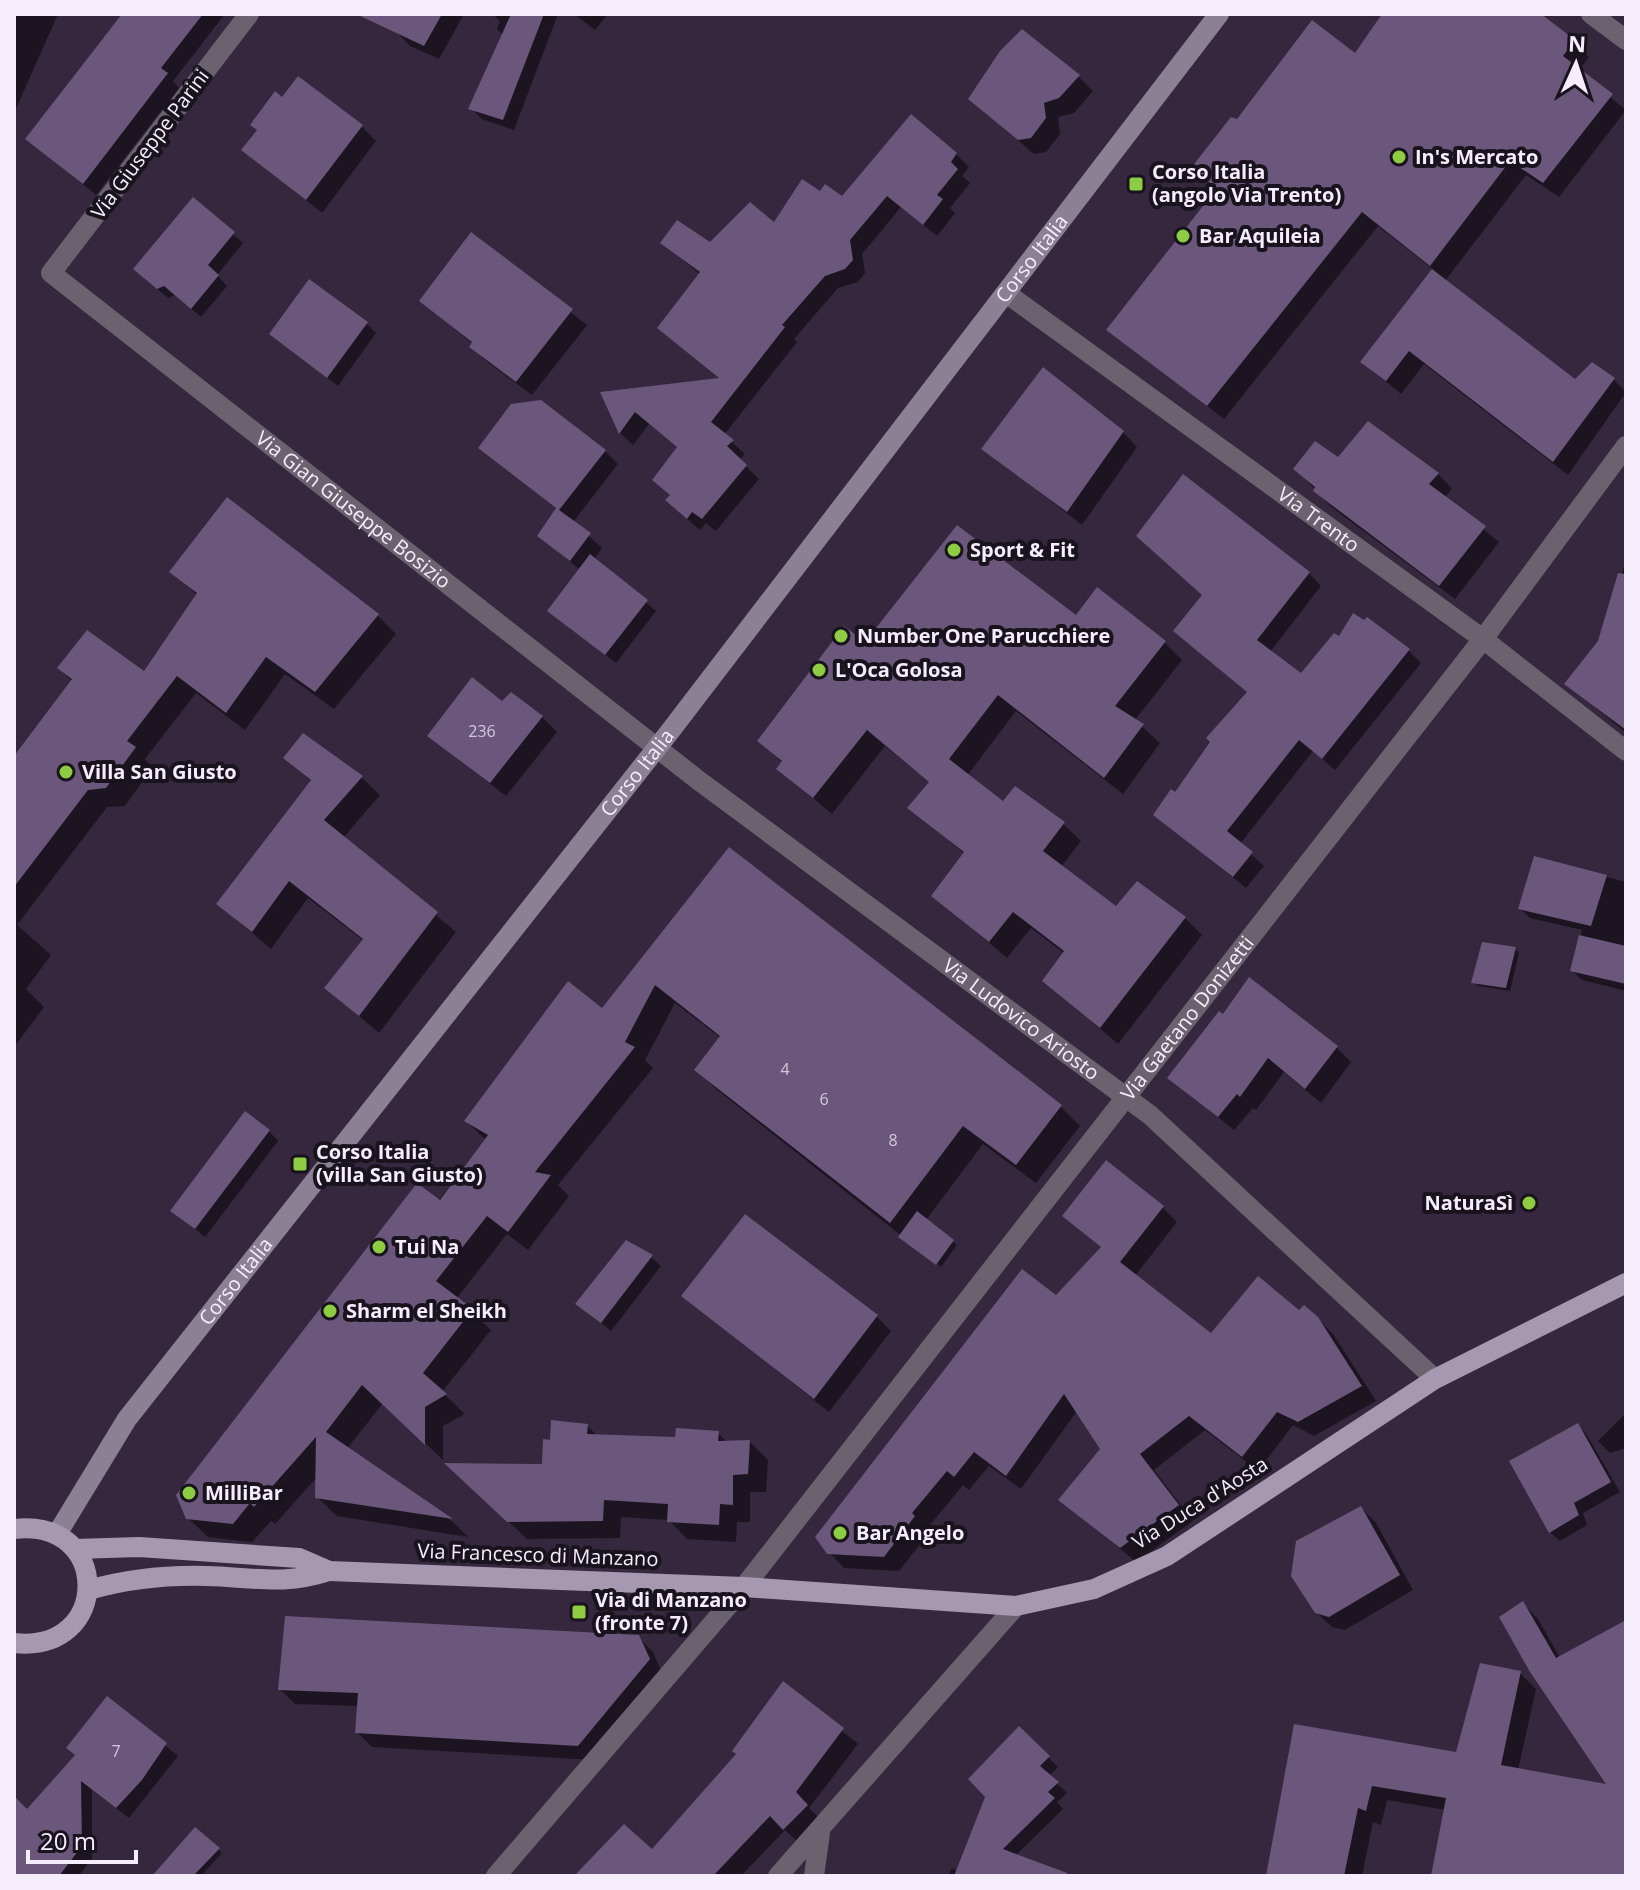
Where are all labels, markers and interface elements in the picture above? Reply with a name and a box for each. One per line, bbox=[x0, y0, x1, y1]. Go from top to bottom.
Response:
north arrow bbox=[1536, 24, 1616, 104]
text: N bbox=[1567, 28, 1587, 58]
street label: Via Giuseppe Parini bbox=[85, 64, 215, 224]
place label: In's Mercato bbox=[1415, 143, 1538, 170]
marker: In's Mercato bbox=[1390, 148, 1408, 166]
place label: Corso Italia (angolo Via Trento) bbox=[1152, 158, 1341, 208]
marker: Corso Italia (angolo Via Trento) bbox=[1127, 175, 1145, 193]
street label: Corso Italia bbox=[989, 209, 1074, 308]
place label: Bar Aquileia bbox=[1199, 222, 1321, 249]
marker: Bar Aquileia bbox=[1174, 227, 1192, 245]
street label: Via Gian Giuseppe Bosizio bbox=[250, 424, 457, 594]
street label: Via Trento bbox=[1272, 480, 1365, 558]
place label: Sport & Fit bbox=[970, 536, 1075, 563]
marker: Sport & Fit bbox=[945, 541, 963, 559]
place label: Number One Parucchiere bbox=[857, 622, 1110, 649]
marker: Number One Parucchiere bbox=[832, 627, 850, 645]
place label: L'Oca Golosa bbox=[835, 656, 962, 683]
marker: L'Oca Golosa bbox=[810, 661, 828, 679]
house number: 236 bbox=[468, 720, 496, 742]
street label: Corso Italia bbox=[594, 723, 680, 822]
place label: Villa San Giusto bbox=[82, 758, 237, 785]
marker: Villa San Giusto bbox=[57, 763, 75, 781]
street label: Via Gaetano Donizetti bbox=[1114, 930, 1260, 1106]
street label: Via Ludovico Ariosto bbox=[937, 952, 1105, 1086]
house number: 4 bbox=[780, 1058, 790, 1080]
house number: 6 bbox=[819, 1088, 829, 1110]
house number: 8 bbox=[888, 1129, 898, 1151]
place label: Corso Italia (villa San Giusto) bbox=[316, 1138, 483, 1188]
marker: Corso Italia (villa San Giusto) bbox=[291, 1155, 309, 1173]
place label: NaturaSì bbox=[1425, 1189, 1513, 1216]
marker: NaturaSì bbox=[1520, 1194, 1538, 1212]
street label: Corso Italia bbox=[192, 1232, 278, 1331]
place label: Tui Na bbox=[395, 1233, 459, 1260]
marker: Tui Na bbox=[370, 1238, 388, 1256]
place label: Sharm el Sheikh bbox=[346, 1297, 507, 1324]
marker: Sharm el Sheikh bbox=[321, 1302, 339, 1320]
street label: Via Duca d'Aosta bbox=[1127, 1450, 1273, 1555]
place label: MilliBar bbox=[205, 1479, 283, 1506]
marker: MilliBar bbox=[180, 1484, 198, 1502]
place label: Bar Angelo bbox=[856, 1519, 964, 1546]
marker: Bar Angelo bbox=[831, 1524, 849, 1542]
street label: Via Francesco di Manzano bbox=[417, 1537, 659, 1572]
place label: Via di Manzano (fronte 7) bbox=[595, 1586, 747, 1636]
marker: Via di Manzano (fronte 7) bbox=[570, 1603, 588, 1621]
house number: 7 bbox=[111, 1740, 121, 1762]
scale bar bbox=[28, 1814, 136, 1864]
text: 20 m bbox=[40, 1824, 96, 1857]

